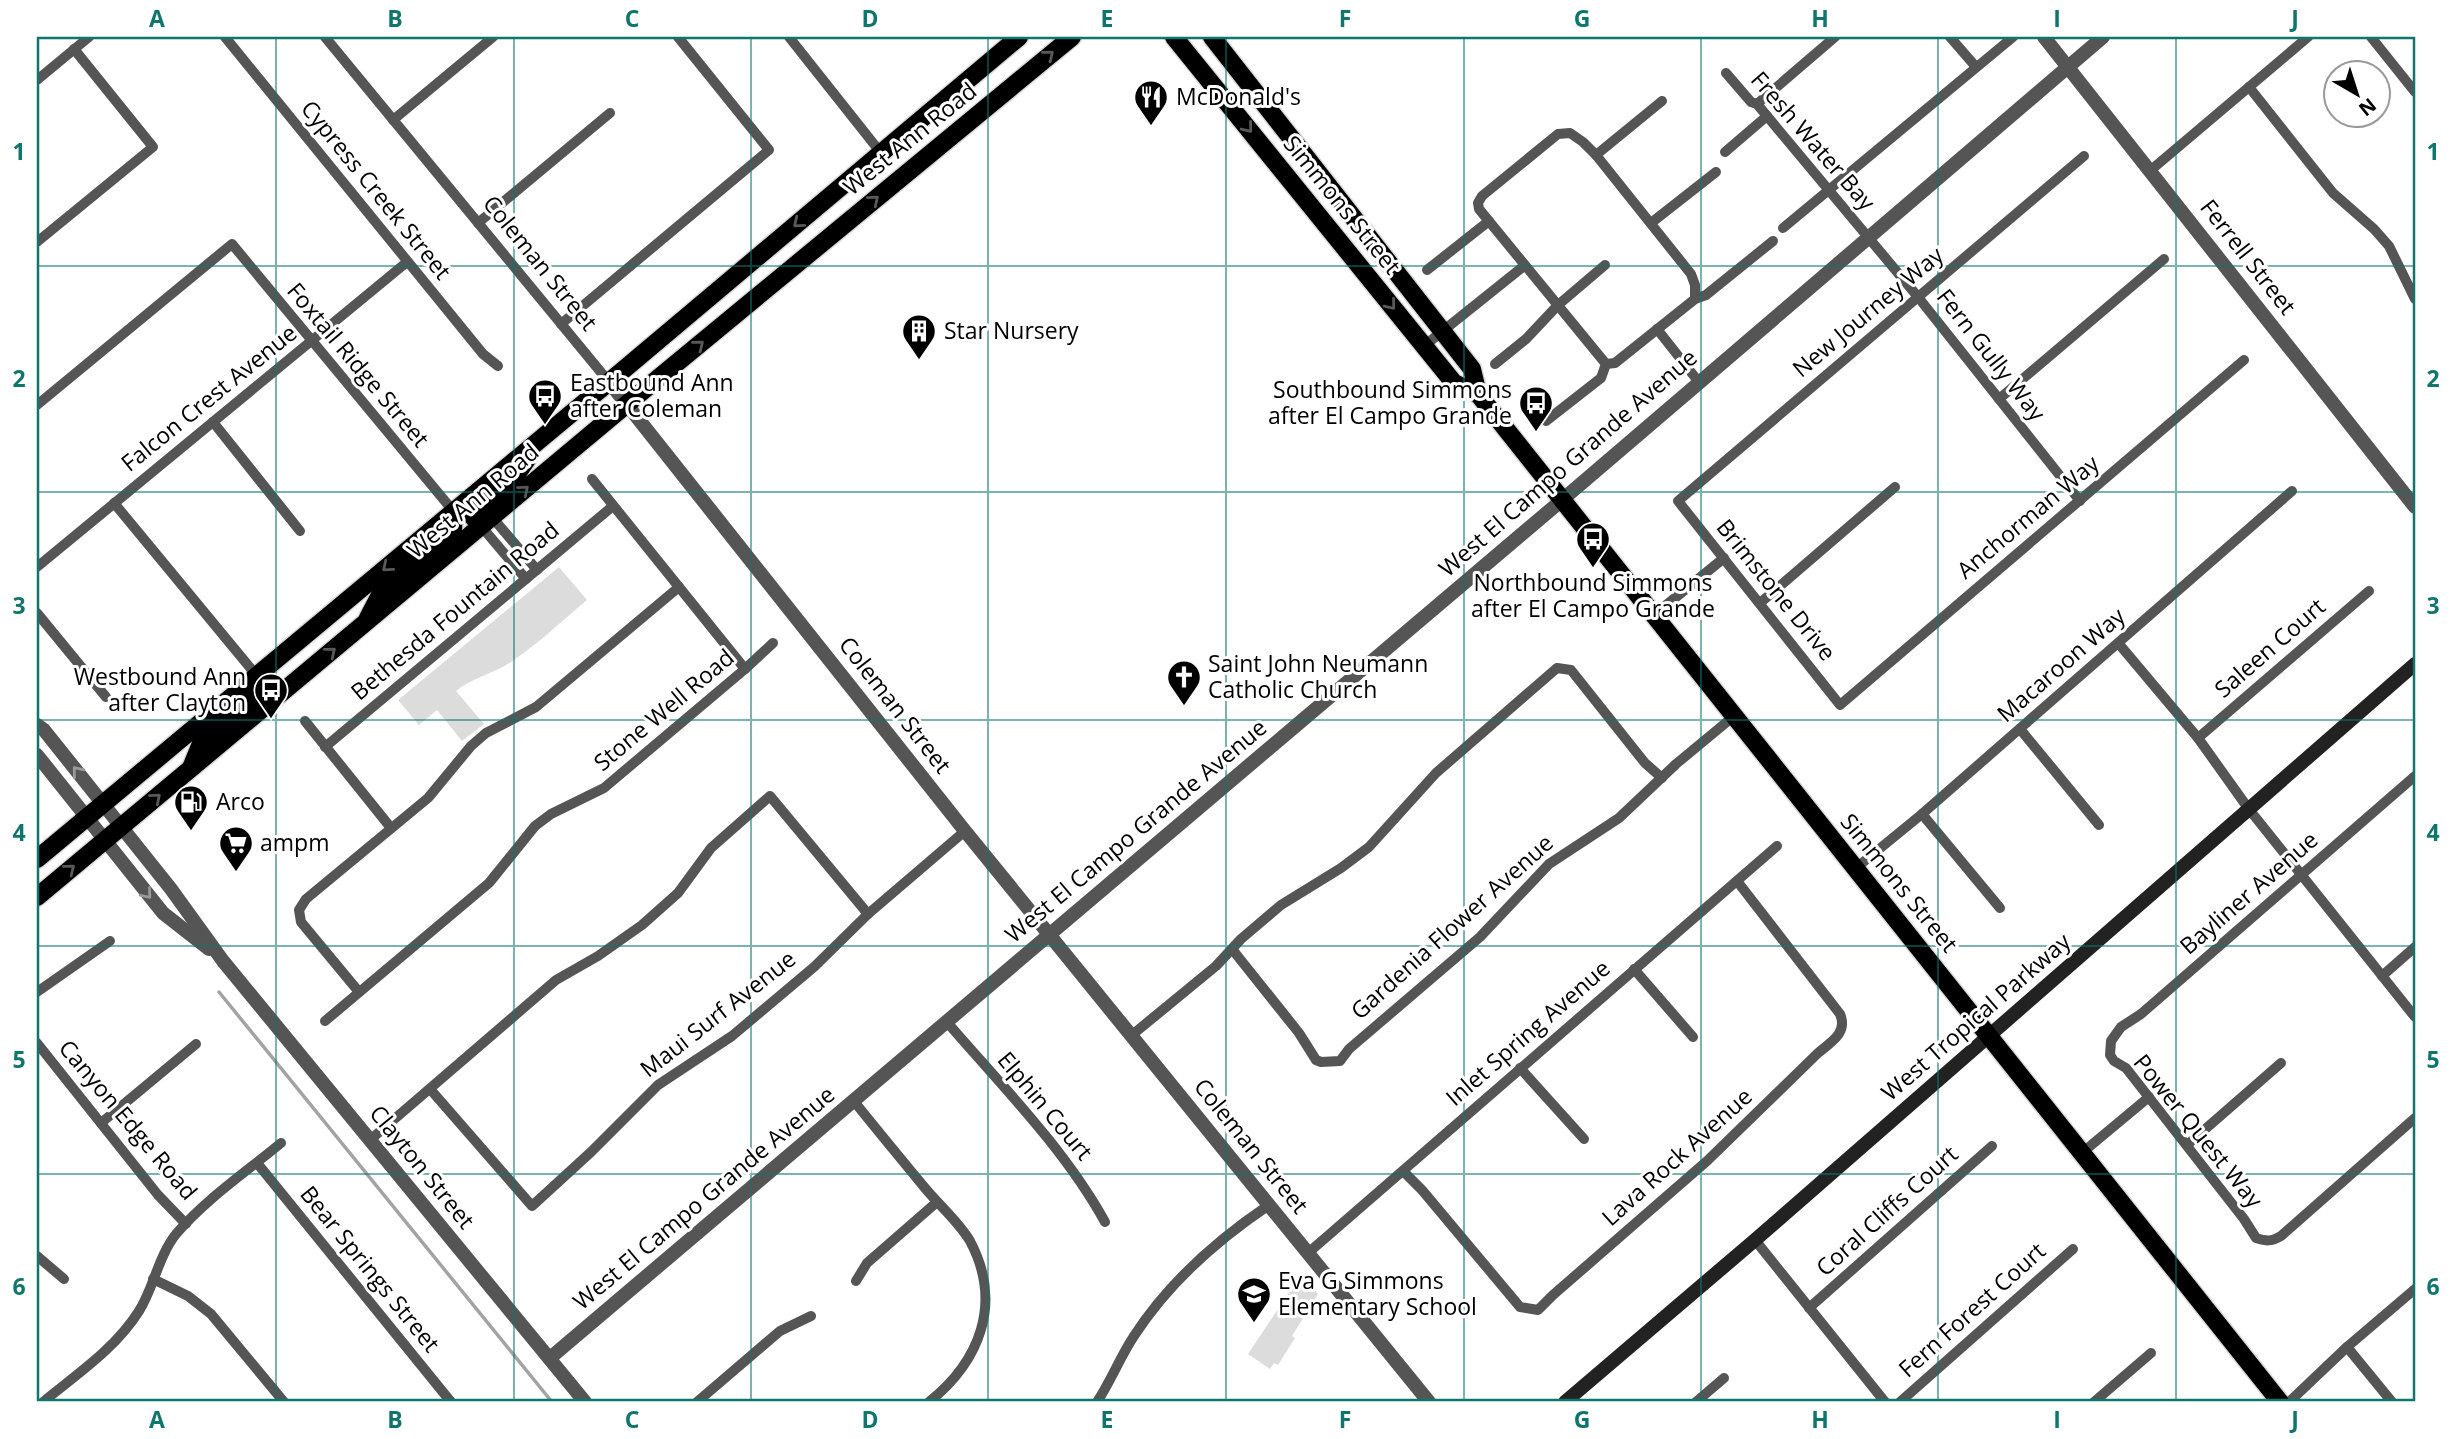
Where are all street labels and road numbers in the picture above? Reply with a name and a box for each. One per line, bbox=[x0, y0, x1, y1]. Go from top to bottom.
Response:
street label: Fresh Water Bay bbox=[1744, 64, 1884, 217]
street label: West Ann Road bbox=[836, 75, 983, 202]
street label: Cypress Creek Street bbox=[294, 93, 459, 286]
street label: Simmons Street bbox=[1277, 128, 1409, 281]
street label: Coleman Street bbox=[476, 188, 605, 337]
street label: Ferrell Street bbox=[2194, 192, 2304, 321]
street label: New Journey Way bbox=[1785, 238, 1950, 384]
street label: Foxtail Ridge Street bbox=[280, 275, 437, 454]
street label: Fern Gully Way bbox=[1930, 282, 2054, 428]
street label: Falcon Crest Avenue bbox=[114, 316, 303, 478]
street label: West El Campo Grande Avenue bbox=[1431, 341, 1703, 583]
street label: West Ann Road bbox=[400, 436, 545, 565]
street label: Anchorman Way bbox=[1949, 447, 2106, 585]
street label: Brimstone Drive bbox=[1710, 512, 1844, 667]
street label: Bethesda Fountain Road bbox=[344, 514, 565, 707]
street label: Saleen Court bbox=[2207, 590, 2332, 704]
street label: Macaroon Way bbox=[1989, 599, 2132, 729]
street label: Coleman Street bbox=[832, 629, 959, 779]
street label: Stone Well Road bbox=[586, 641, 740, 777]
street label: West El Campo Grande Avenue bbox=[998, 711, 1273, 949]
street label: Simmons Street bbox=[1834, 806, 1966, 959]
street label: Bayliner Avenue bbox=[2172, 823, 2324, 961]
street label: Gardenia Flower Avenue bbox=[1343, 827, 1559, 1026]
street label: West Tropical Parkway bbox=[1874, 925, 2077, 1107]
street label: Maui Surf Avenue bbox=[633, 942, 802, 1084]
street label: Inlet Spring Avenue bbox=[1438, 952, 1616, 1113]
street label: Canyon Edge Road bbox=[52, 1032, 205, 1206]
street label: Elphin Court bbox=[991, 1044, 1101, 1166]
street label: Power Quest Way bbox=[2127, 1047, 2271, 1214]
street label: Coleman Street bbox=[1187, 1071, 1316, 1220]
street label: West El Campo Grande Avenue bbox=[566, 1078, 841, 1316]
street label: Lava Rock Avenue bbox=[1594, 1080, 1758, 1232]
street label: Clayton Street bbox=[363, 1098, 483, 1235]
street label: Coral Cliffs Court bbox=[1808, 1138, 1964, 1283]
street label: Bear Springs Street bbox=[294, 1178, 448, 1358]
street label: Fern Forest Court bbox=[1891, 1235, 2052, 1384]

